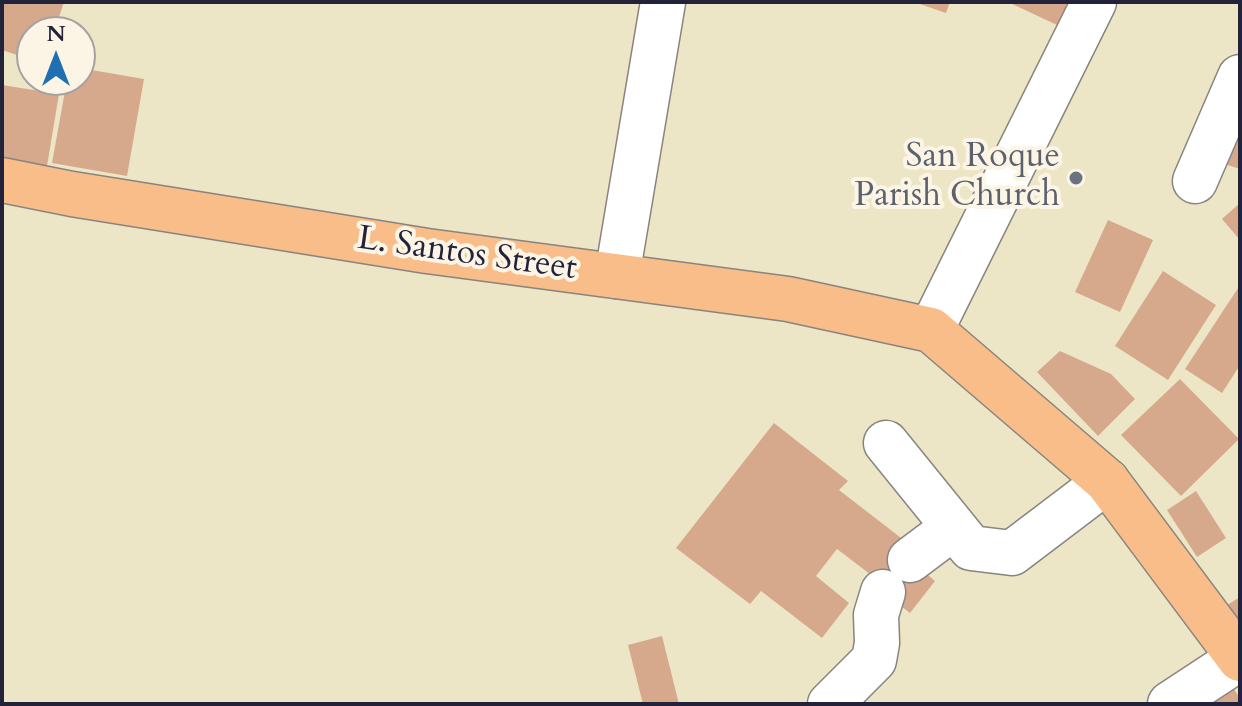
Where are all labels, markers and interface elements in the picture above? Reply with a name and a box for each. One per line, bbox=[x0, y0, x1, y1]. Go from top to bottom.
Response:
north arrow bbox=[16, 16, 96, 96]
text: N bbox=[46, 19, 66, 49]
place label: San Roque Parish Church bbox=[854, 138, 1060, 218]
marker: San Roque Parish Church bbox=[1067, 169, 1085, 187]
street label: L. Santos Street bbox=[355, 219, 579, 291]

